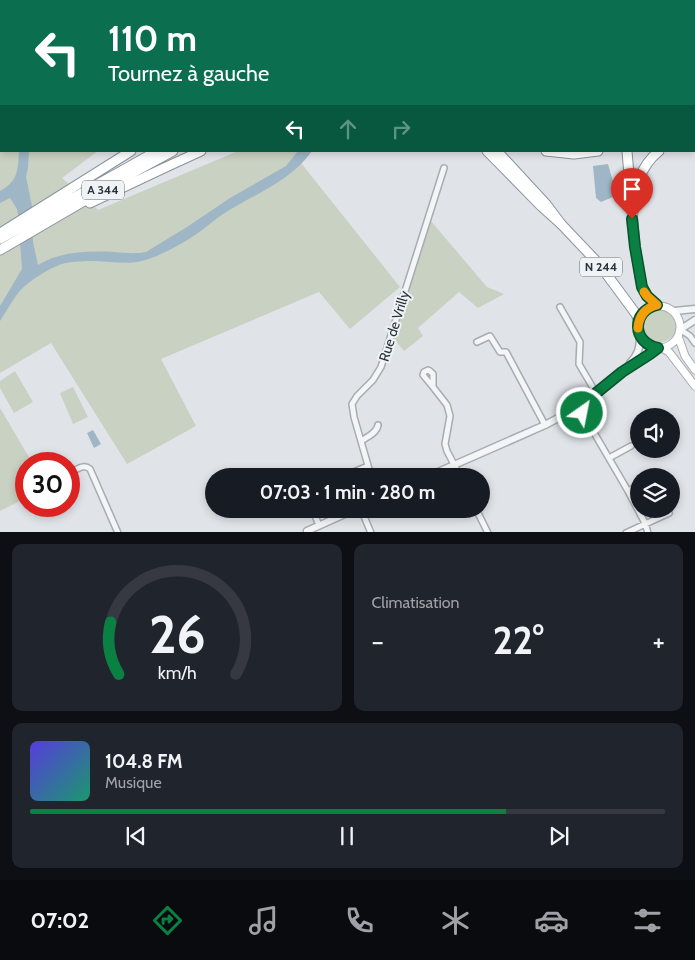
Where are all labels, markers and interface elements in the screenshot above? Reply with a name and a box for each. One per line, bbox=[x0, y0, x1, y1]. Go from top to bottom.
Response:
text: 110 m bbox=[108, 17, 197, 60]
icon: left bbox=[25, 20, 90, 85]
text: Tournez à gauche bbox=[108, 60, 269, 87]
icon: left bbox=[281, 115, 309, 143]
icon: ahead bbox=[334, 115, 362, 143]
icon: right bbox=[387, 115, 415, 143]
pin bbox=[611, 168, 653, 219]
icon: arrive bbox=[618, 175, 646, 203]
road number: A 344 bbox=[82, 180, 124, 200]
road number: N 244 bbox=[580, 258, 622, 276]
street label: Rue de Vrilly bbox=[375, 288, 413, 364]
position arrow bbox=[555, 386, 607, 438]
map controls bbox=[630, 408, 680, 518]
button: sound bbox=[630, 408, 680, 458]
speed limit sign: 30 bbox=[15, 452, 80, 517]
button: layers bbox=[630, 468, 680, 518]
text: 07:03 · 1 min · 280 m bbox=[260, 481, 435, 504]
text: Climatisation bbox=[372, 593, 460, 612]
text: 26 bbox=[148, 603, 205, 666]
text: 22° bbox=[493, 617, 544, 664]
text: − bbox=[372, 624, 384, 658]
text: + bbox=[653, 624, 665, 658]
text: km/h bbox=[157, 662, 196, 683]
text: 104.8 FM bbox=[105, 750, 183, 773]
text: Musique bbox=[105, 773, 162, 792]
icon: previous bbox=[122, 822, 150, 850]
icon: pause bbox=[333, 822, 361, 850]
icon: next bbox=[545, 822, 573, 850]
icon: directions bbox=[150, 903, 185, 938]
icon: music bbox=[246, 903, 281, 938]
icon: phone bbox=[342, 903, 377, 938]
icon: climate bbox=[438, 903, 473, 938]
icon: car bbox=[534, 903, 569, 938]
icon: filters bbox=[630, 903, 665, 938]
text: 07:02 bbox=[30, 907, 89, 934]

